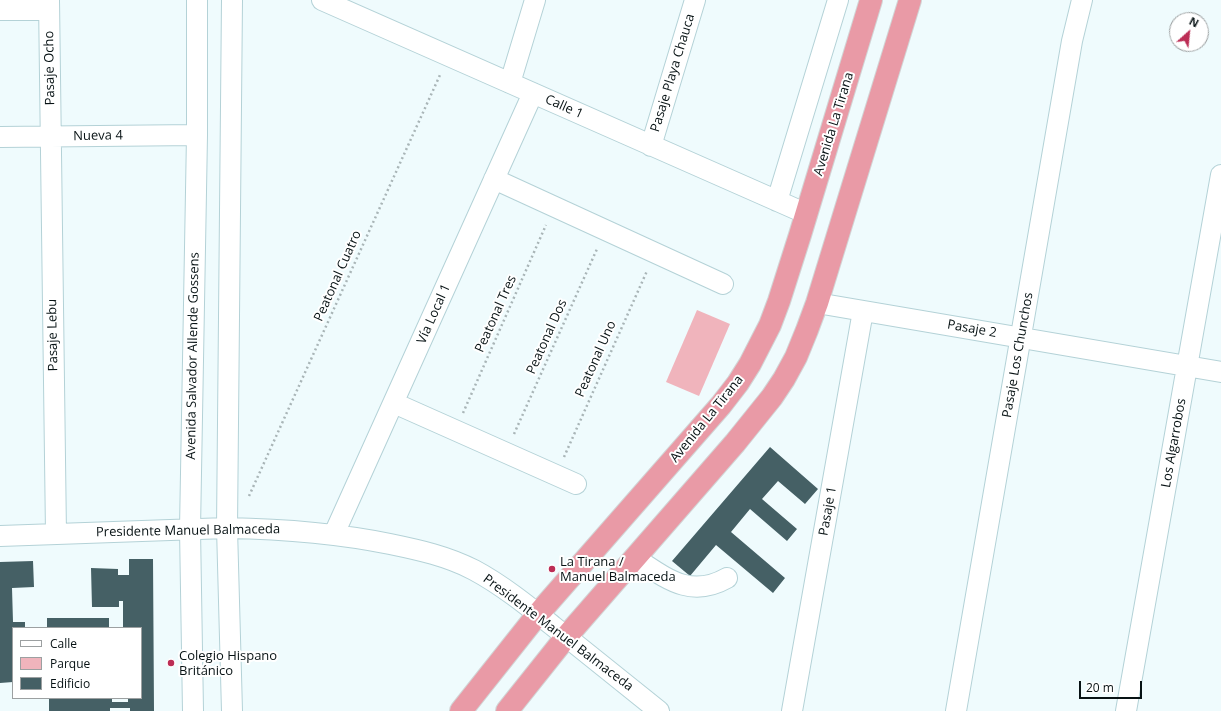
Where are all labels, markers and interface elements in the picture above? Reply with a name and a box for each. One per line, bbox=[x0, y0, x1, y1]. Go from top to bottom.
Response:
street label: Pasaje Playa Chauca bbox=[648, 12, 698, 134]
north arrow bbox=[1169, 12, 1209, 52]
text: N bbox=[1187, 13, 1202, 30]
street label: Pasaje Ocho bbox=[42, 31, 58, 105]
street label: Avenida La Tirana bbox=[811, 70, 857, 178]
street label: Calle 1 bbox=[543, 92, 585, 122]
street label: Nueva 4 bbox=[73, 128, 123, 144]
street label: Peatonal Cuatro bbox=[311, 228, 365, 324]
street label: Avenida Salvador Allende Gossens bbox=[183, 252, 203, 460]
street label: Peatonal Tres bbox=[472, 273, 520, 355]
street label: Vía Local 1 bbox=[414, 282, 454, 346]
street label: Pasaje Los Chunchos bbox=[999, 291, 1037, 419]
street label: Peatonal Dos bbox=[524, 297, 570, 377]
street label: Pasaje Lebu bbox=[45, 299, 61, 371]
street label: Pasaje 2 bbox=[946, 317, 998, 341]
street label: Peatonal Uno bbox=[572, 318, 620, 400]
street label: Avenida La Tirana bbox=[667, 372, 747, 466]
street label: Los Algarrobos bbox=[1158, 397, 1190, 489]
street label: Pasaje 1 bbox=[816, 485, 840, 537]
street label: Presidente Manuel Balmaceda bbox=[96, 522, 280, 540]
place label: La Tirana / Manuel Balmaceda bbox=[560, 554, 676, 585]
marker: La Tirana / Manuel Balmaceda bbox=[547, 564, 557, 574]
street label: Presidente Manuel Balmaceda bbox=[480, 571, 636, 695]
legend bbox=[12, 627, 142, 699]
text: Calle bbox=[50, 635, 77, 652]
place label: Colegio Hispano Británico bbox=[179, 648, 277, 679]
text: Parque bbox=[50, 655, 90, 672]
marker: Colegio Hispano Británico bbox=[166, 658, 176, 668]
scale bar bbox=[1081, 673, 1144, 699]
text: Edificio bbox=[50, 675, 90, 692]
text: 20 m bbox=[1086, 679, 1114, 696]

